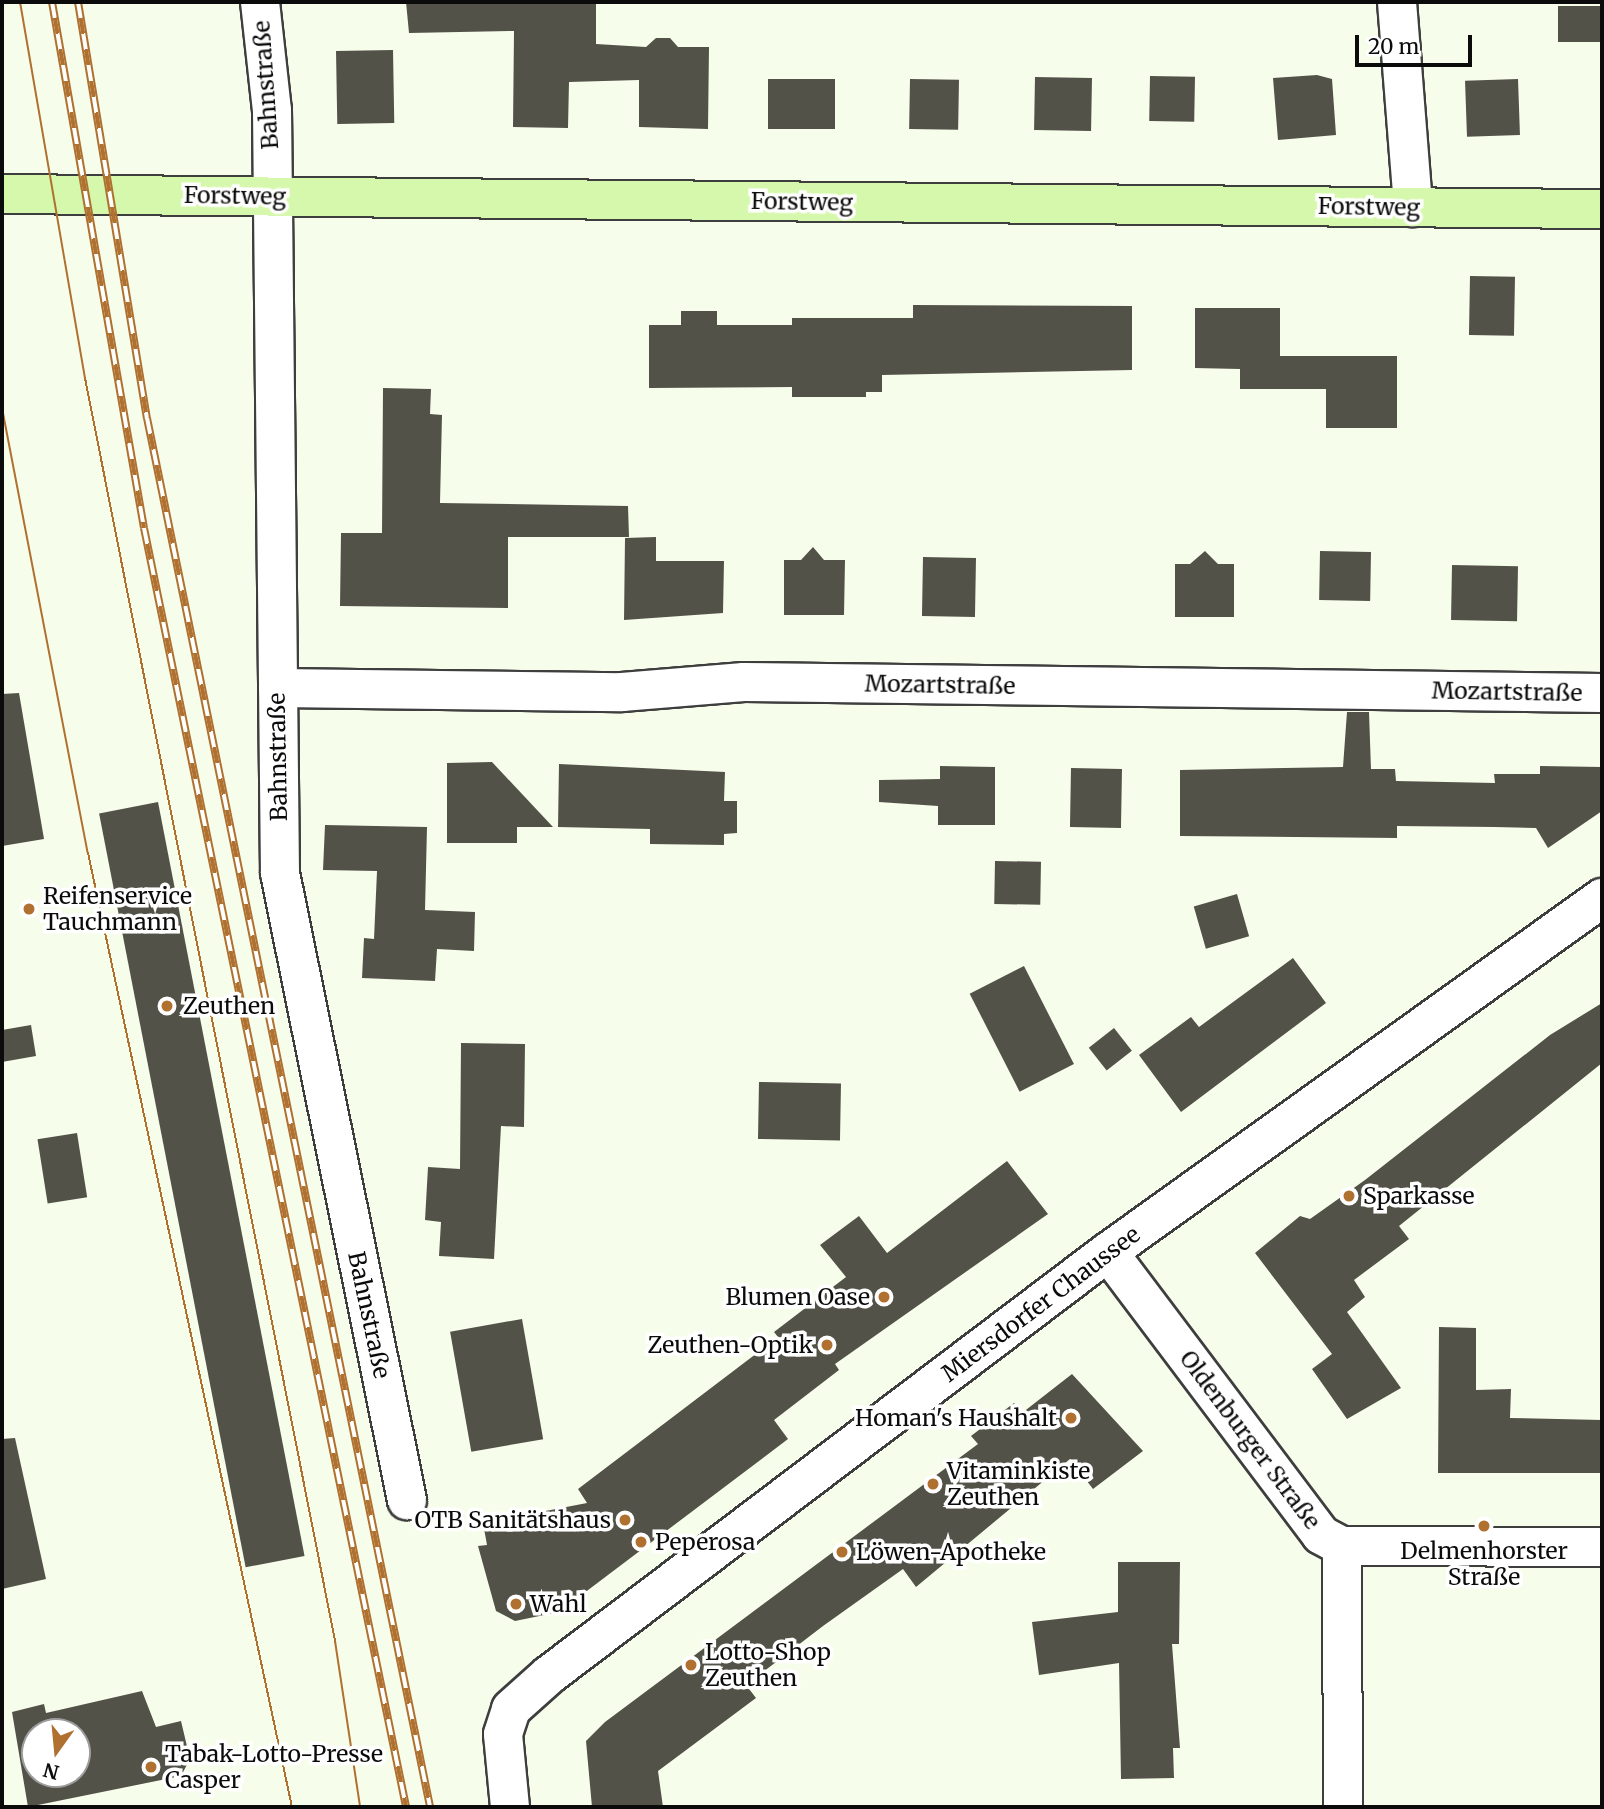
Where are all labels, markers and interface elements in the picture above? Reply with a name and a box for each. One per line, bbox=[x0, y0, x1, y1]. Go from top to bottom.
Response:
street label: Bahnstraße bbox=[248, 20, 284, 150]
scale bar bbox=[1359, 21, 1476, 65]
text: 20 m bbox=[1368, 33, 1419, 60]
street label: Forstweg bbox=[184, 181, 286, 211]
street label: Forstweg bbox=[751, 187, 853, 217]
street label: Forstweg bbox=[1318, 192, 1420, 222]
street label: Mozartstraße bbox=[864, 670, 1016, 700]
street label: Mozartstraße bbox=[1431, 677, 1583, 707]
street label: Bahnstraße bbox=[263, 692, 293, 822]
place label: Reifenservice Tauchmann bbox=[43, 882, 192, 936]
marker: Reifenservice Tauchmann bbox=[21, 901, 37, 917]
place label: Zeuthen bbox=[183, 992, 275, 1020]
marker: Zeuthen bbox=[157, 996, 177, 1016]
place label: Sparkasse bbox=[1363, 1182, 1474, 1210]
marker: Sparkasse bbox=[1341, 1188, 1357, 1204]
street label: Miersdorfer Chaussee bbox=[936, 1220, 1146, 1388]
street label: Bahnstraße bbox=[342, 1249, 396, 1381]
place label: Blumen Oase bbox=[726, 1283, 870, 1311]
marker: Blumen Oase bbox=[876, 1289, 892, 1305]
place label: Zeuthen-Optik bbox=[647, 1331, 813, 1359]
marker: Zeuthen-Optik bbox=[819, 1337, 835, 1353]
street label: Oldenburger Straße bbox=[1174, 1345, 1326, 1535]
place label: Homan's Haushalt bbox=[855, 1404, 1057, 1432]
marker: Homan's Haushalt bbox=[1063, 1410, 1079, 1426]
place label: Vitaminkiste Zeuthen bbox=[947, 1457, 1090, 1511]
marker: Vitaminkiste Zeuthen bbox=[925, 1476, 941, 1492]
place label: OTB Sanitätshaus bbox=[415, 1506, 611, 1534]
marker: OTB Sanitätshaus bbox=[617, 1512, 633, 1528]
marker: Delmenhorster Straße bbox=[1476, 1518, 1492, 1534]
place label: Peperosa bbox=[655, 1528, 755, 1556]
marker: Peperosa bbox=[633, 1534, 649, 1550]
place label: Delmenhorster Straße bbox=[1400, 1537, 1568, 1591]
place label: Löwen-Apotheke bbox=[856, 1538, 1046, 1566]
marker: Löwen-Apotheke bbox=[834, 1544, 850, 1560]
place label: Wahl bbox=[530, 1590, 587, 1618]
marker: Wahl bbox=[508, 1596, 524, 1612]
place label: Lotto-Shop Zeuthen bbox=[705, 1638, 831, 1692]
marker: Lotto-Shop Zeuthen bbox=[683, 1657, 699, 1673]
north arrow bbox=[21, 1718, 91, 1788]
place label: Tabak-Lotto-Presse Casper bbox=[165, 1740, 383, 1794]
text: N bbox=[41, 1758, 61, 1785]
marker: Tabak-Lotto-Presse Casper bbox=[143, 1759, 159, 1775]

